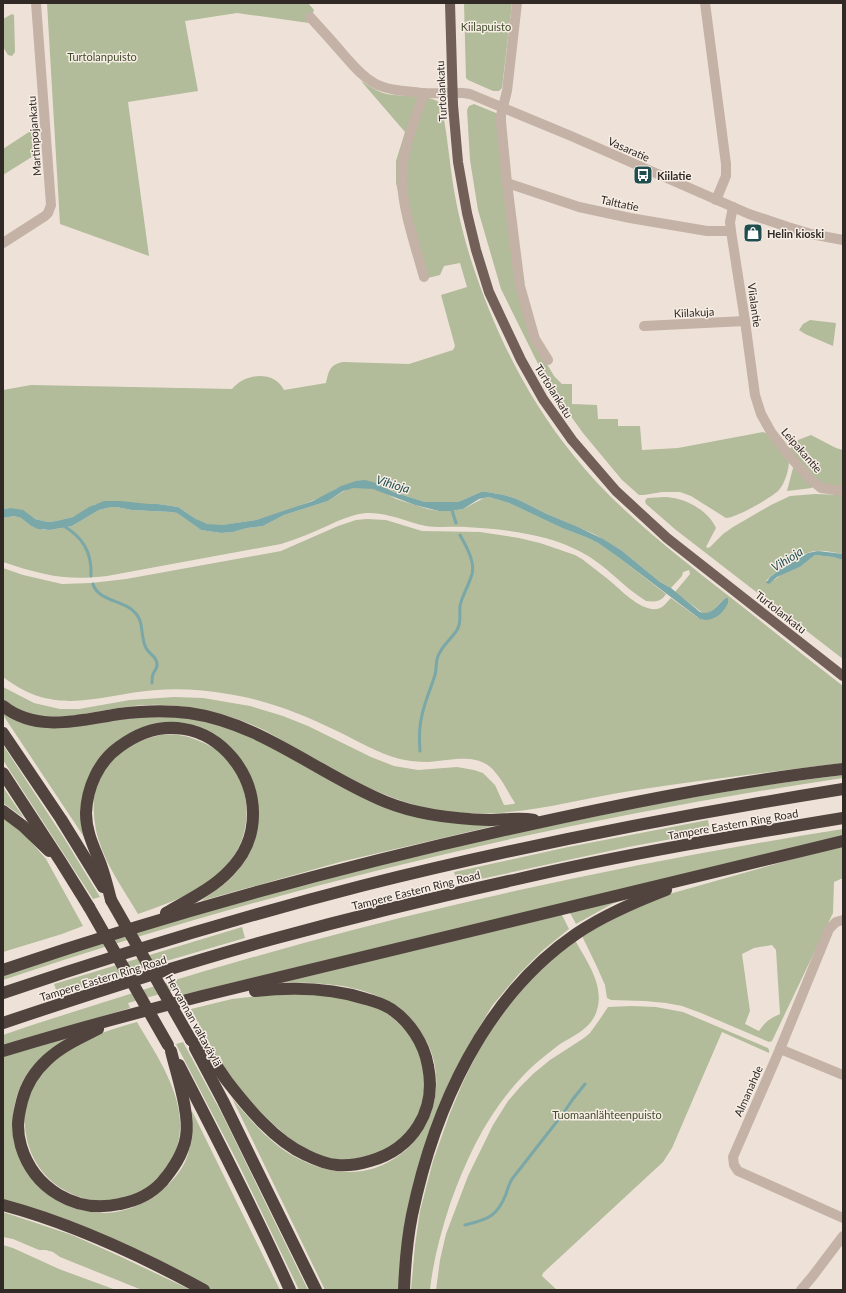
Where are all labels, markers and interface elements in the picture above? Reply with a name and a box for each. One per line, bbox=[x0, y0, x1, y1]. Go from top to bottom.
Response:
park label: Kiilapuisto bbox=[461, 20, 511, 33]
park label: Turtolanpuisto bbox=[67, 50, 137, 63]
street label: Turtolankatu bbox=[433, 60, 449, 122]
street label: Martinpojankatu bbox=[25, 96, 43, 176]
street label: Vasaratie bbox=[606, 134, 652, 164]
bus stop icon: Kiilatie bbox=[632, 164, 654, 186]
place label: Kiilatie bbox=[657, 169, 691, 182]
street label: Talttatie bbox=[600, 193, 641, 213]
shop icon: Helin kioski bbox=[742, 222, 764, 244]
place label: Helin kioski bbox=[767, 227, 824, 240]
street label: Viialantie bbox=[745, 282, 765, 328]
street label: Kiilakuja bbox=[673, 304, 715, 320]
street label: Turtolankatu bbox=[532, 362, 576, 420]
street label: Leipakantie bbox=[779, 425, 825, 475]
water label: Vihioja bbox=[374, 472, 412, 496]
water label: Vihioja bbox=[768, 543, 806, 575]
street label: Turtolankatu bbox=[753, 588, 809, 636]
street label: Tampere Eastern Ring Road bbox=[667, 806, 799, 842]
street label: Tampere Eastern Ring Road bbox=[350, 868, 482, 912]
street label: Tampere Eastern Ring Road bbox=[38, 953, 168, 1003]
street label: Hervannan valtaväylä bbox=[163, 972, 225, 1068]
street label: Almanahde bbox=[731, 1063, 765, 1118]
park label: Tuomaanlähteenpuisto bbox=[552, 1108, 662, 1121]

